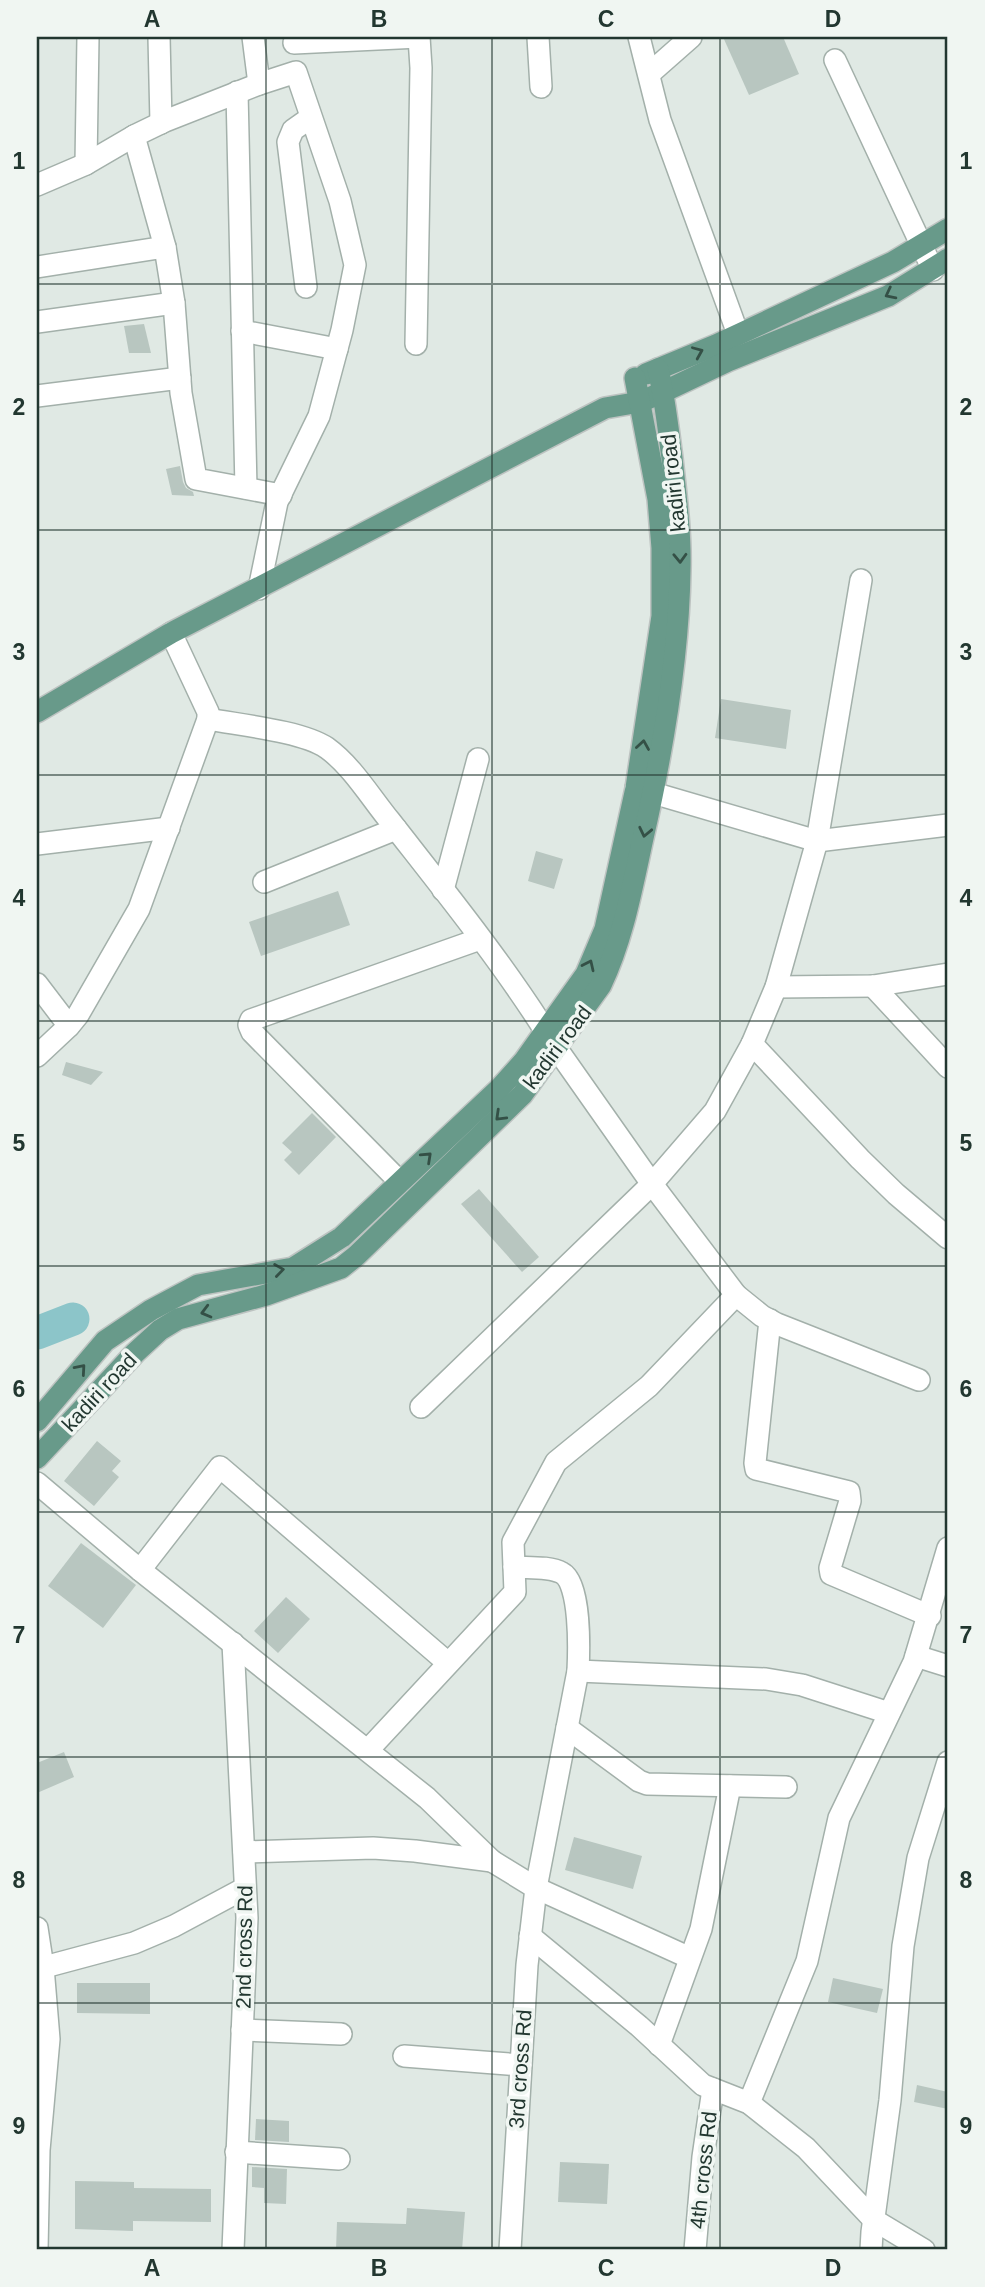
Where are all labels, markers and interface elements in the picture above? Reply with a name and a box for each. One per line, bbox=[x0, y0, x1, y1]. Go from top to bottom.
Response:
text: A bbox=[144, 6, 160, 32]
text: B bbox=[371, 6, 387, 32]
text: C bbox=[598, 6, 614, 32]
text: D bbox=[825, 6, 841, 32]
text: 1 bbox=[13, 148, 26, 174]
text: 1 bbox=[960, 148, 973, 174]
one-way arrow bbox=[885, 286, 897, 300]
one-way arrow bbox=[690, 346, 703, 360]
text: 2 bbox=[13, 394, 25, 420]
text: 2 bbox=[960, 394, 972, 420]
street label: kadiri road bbox=[656, 433, 690, 533]
one-way arrow bbox=[672, 554, 688, 564]
text: 3 bbox=[13, 639, 25, 665]
text: 3 bbox=[960, 639, 972, 665]
one-way arrow bbox=[635, 739, 650, 751]
one-way arrow bbox=[638, 826, 653, 838]
text: 4 bbox=[13, 885, 26, 911]
text: 4 bbox=[960, 885, 973, 911]
one-way arrow bbox=[581, 960, 595, 973]
street label: kadiri road bbox=[518, 1001, 596, 1093]
one-way arrow bbox=[495, 1108, 508, 1121]
text: 5 bbox=[13, 1130, 26, 1156]
text: 5 bbox=[960, 1130, 973, 1156]
one-way arrow bbox=[419, 1152, 432, 1165]
one-way arrow bbox=[273, 1263, 285, 1278]
one-way arrow bbox=[200, 1303, 212, 1318]
street label: kadiri road bbox=[57, 1348, 141, 1436]
one-way arrow bbox=[73, 1364, 85, 1377]
text: 6 bbox=[13, 1376, 25, 1402]
text: 6 bbox=[960, 1376, 972, 1402]
text: 7 bbox=[13, 1622, 25, 1648]
text: 7 bbox=[960, 1622, 972, 1648]
text: 8 bbox=[13, 1867, 26, 1893]
text: 8 bbox=[960, 1867, 973, 1893]
street label: 2nd cross Rd bbox=[231, 1885, 257, 2009]
street label: 3rd cross Rd bbox=[504, 2009, 536, 2129]
street label: 4th cross Rd bbox=[685, 2110, 721, 2230]
text: 9 bbox=[13, 2113, 25, 2139]
text: 9 bbox=[960, 2113, 972, 2139]
text: A bbox=[144, 2255, 160, 2281]
text: B bbox=[371, 2255, 387, 2281]
text: C bbox=[598, 2255, 614, 2281]
text: D bbox=[825, 2255, 841, 2281]

